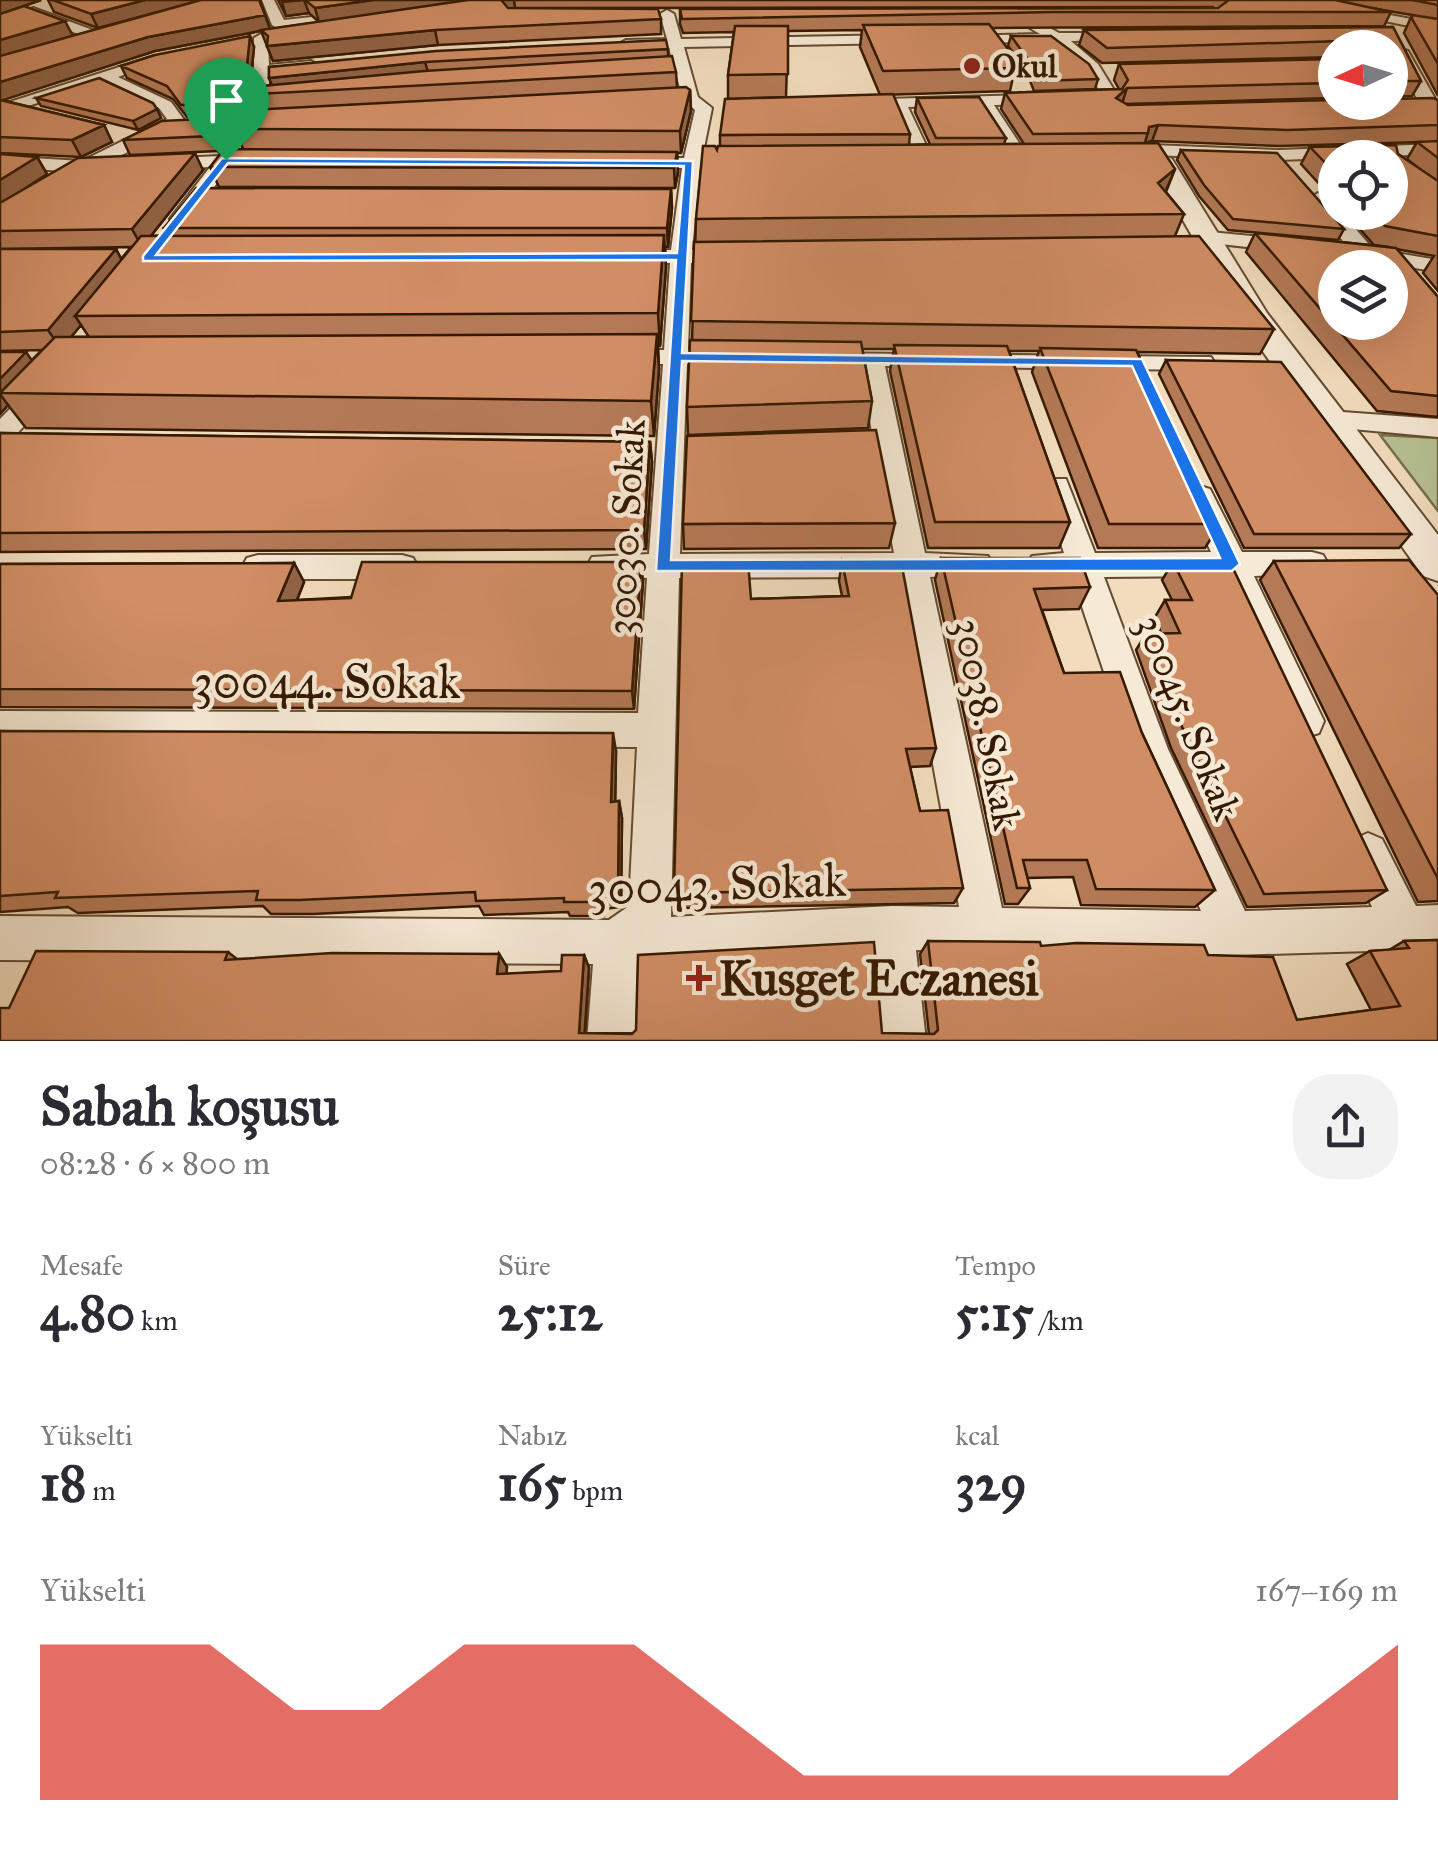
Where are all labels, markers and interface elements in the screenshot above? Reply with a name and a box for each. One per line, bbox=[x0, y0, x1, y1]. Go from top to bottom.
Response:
north arrow bbox=[1318, 30, 1408, 120]
map controls bbox=[1318, 30, 1408, 340]
place label: Okul bbox=[992, 47, 1058, 86]
marker: Okul bbox=[961, 55, 983, 77]
pin bbox=[184, 58, 269, 161]
icon: arrive bbox=[199, 73, 254, 128]
button: locate bbox=[1318, 140, 1408, 230]
button: layers bbox=[1318, 250, 1408, 340]
street label: 30030. Sokak bbox=[595, 417, 656, 636]
street label: 30045. Sokak bbox=[1125, 608, 1252, 827]
street label: 30038. Sokak bbox=[943, 614, 1032, 834]
street label: 30044. Sokak bbox=[194, 652, 461, 711]
street label: 30043. Sokak bbox=[587, 849, 848, 917]
place label: Kusget Eczanesi bbox=[719, 949, 1040, 1008]
marker: Kusget Eczanesi bbox=[688, 967, 710, 989]
text: Sabah koşusu bbox=[40, 1073, 339, 1140]
button: share bbox=[1293, 1074, 1398, 1179]
text: 08:28 · 6 × 800 m bbox=[40, 1144, 270, 1183]
text: Mesafe bbox=[40, 1248, 123, 1283]
text: Süre bbox=[498, 1248, 551, 1283]
text: Tempo bbox=[955, 1248, 1036, 1283]
text: 4.80 bbox=[40, 1283, 135, 1344]
text: 25:12 bbox=[498, 1283, 602, 1344]
text: 5:15 bbox=[955, 1283, 1034, 1344]
text: km bbox=[135, 1303, 178, 1338]
text: /km bbox=[1034, 1303, 1084, 1338]
text: Yükselti bbox=[40, 1418, 133, 1453]
text: Nabız bbox=[498, 1418, 567, 1453]
text: kcal bbox=[955, 1418, 999, 1453]
text: 18 bbox=[40, 1453, 86, 1514]
text: 165 bbox=[498, 1453, 566, 1514]
text: 329 bbox=[955, 1453, 1027, 1514]
text: m bbox=[86, 1473, 116, 1508]
text: bpm bbox=[566, 1473, 623, 1508]
text: Yükselti bbox=[40, 1571, 146, 1610]
text: 167–169 m bbox=[1255, 1571, 1398, 1610]

